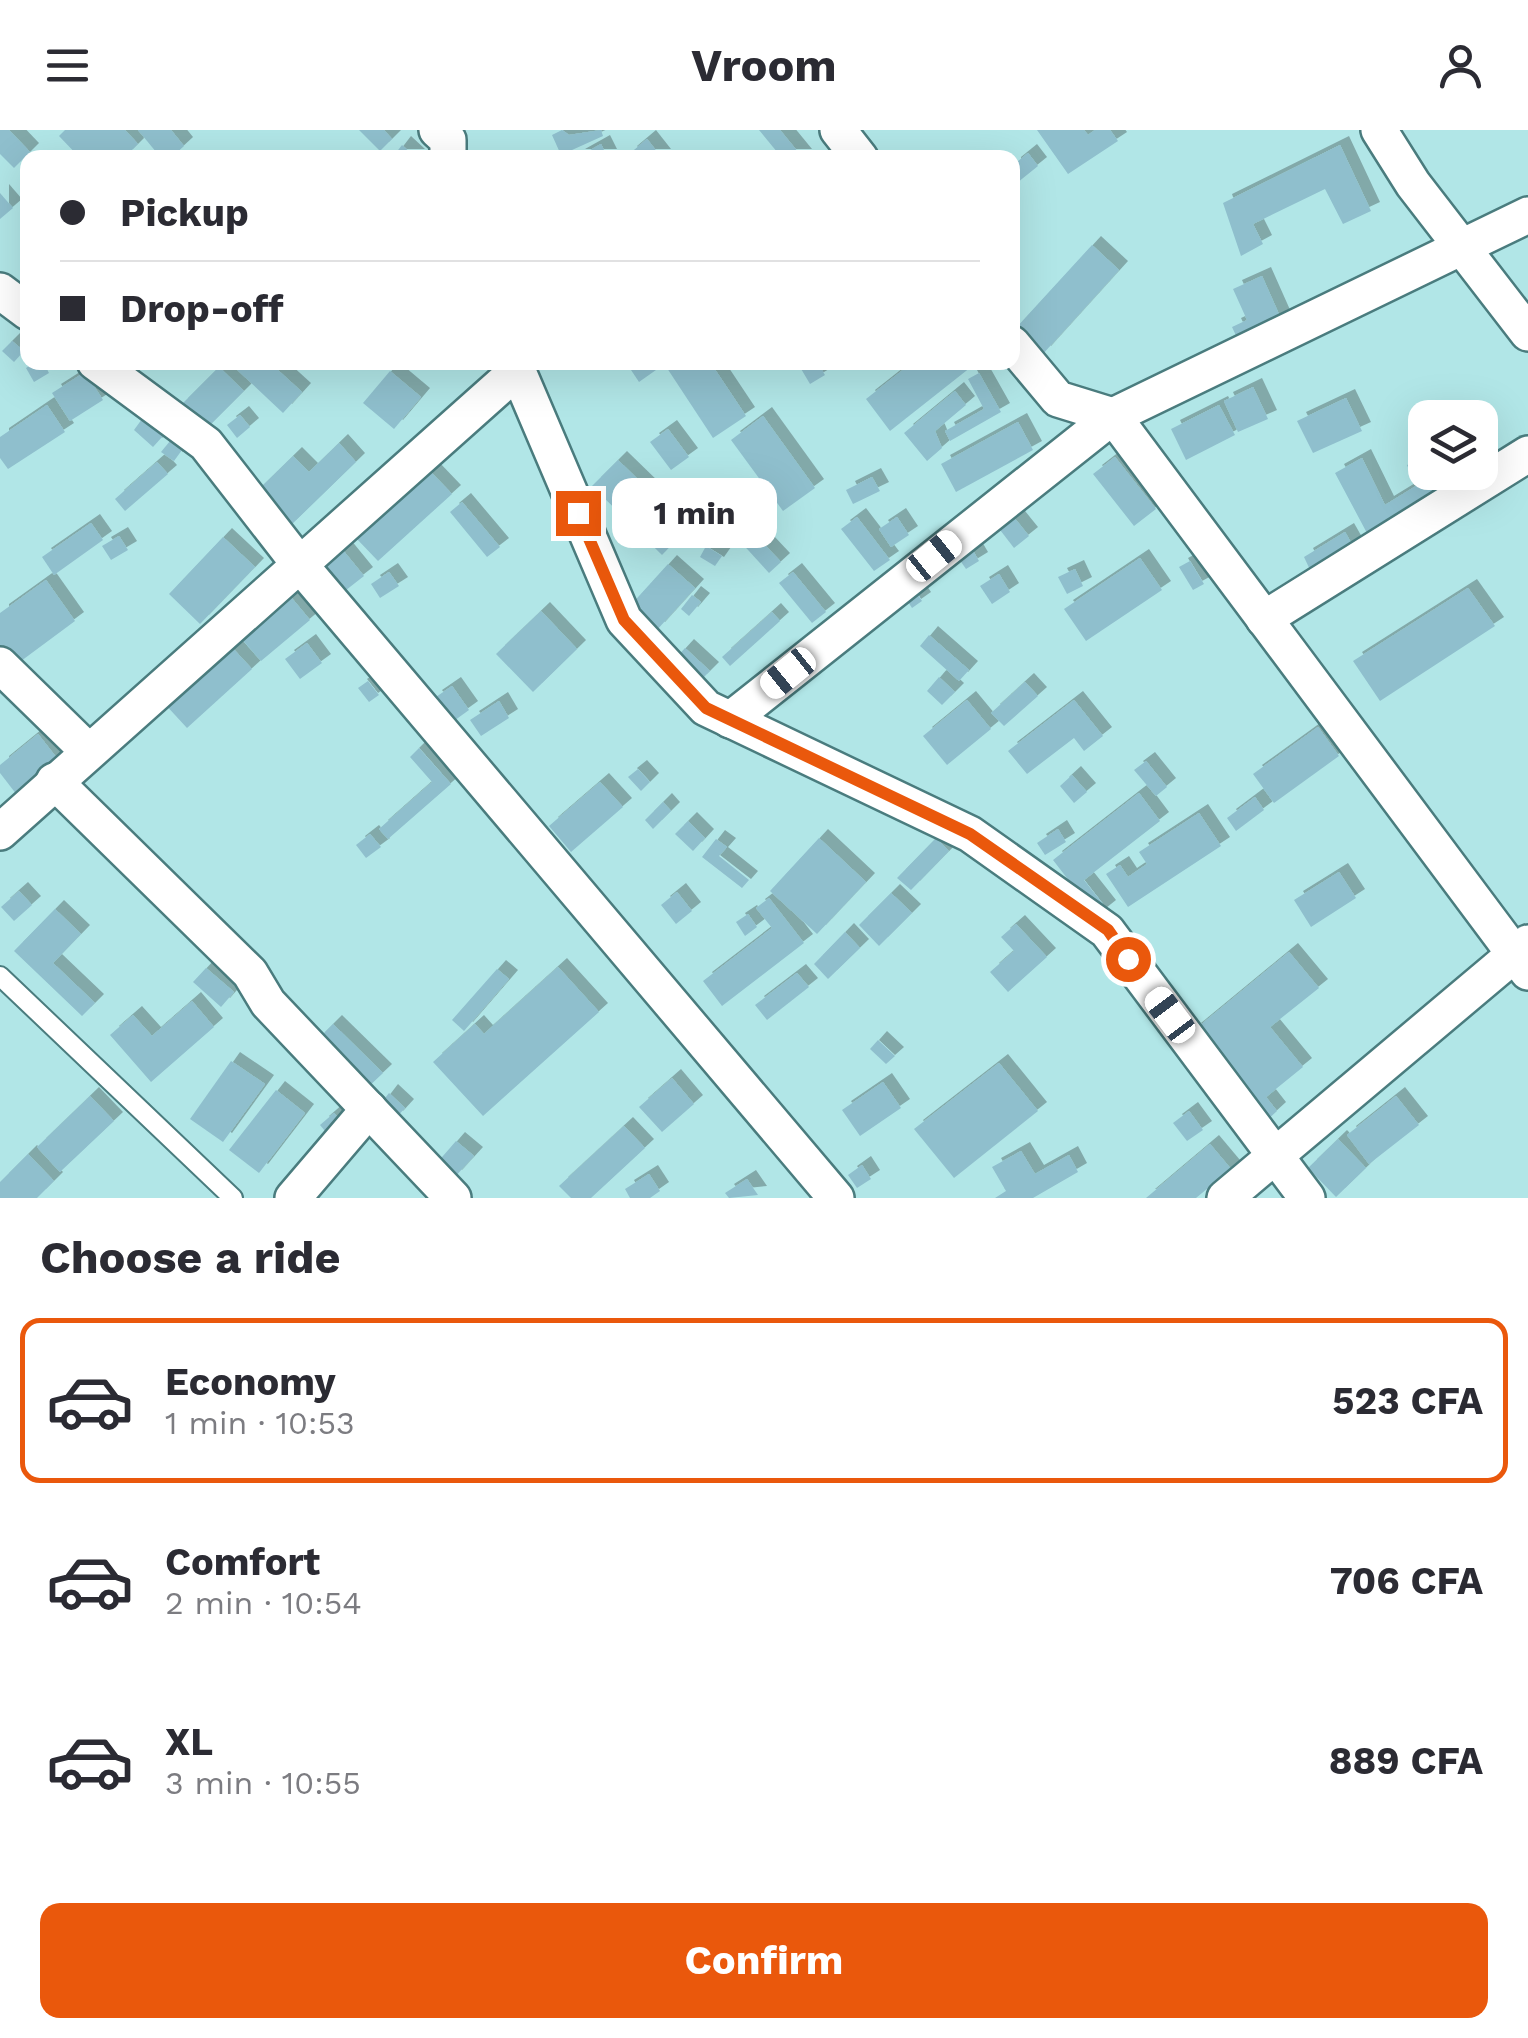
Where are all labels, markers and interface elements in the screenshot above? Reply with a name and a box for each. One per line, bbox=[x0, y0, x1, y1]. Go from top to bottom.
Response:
icon: menu bbox=[40, 38, 95, 93]
icon: person bbox=[1433, 38, 1488, 93]
text: Vroom bbox=[691, 39, 837, 92]
text: Pickup bbox=[120, 191, 249, 235]
text: Drop-off bbox=[120, 287, 284, 331]
map controls bbox=[1408, 400, 1498, 490]
button: layers bbox=[1408, 400, 1498, 490]
callout: 1 min bbox=[613, 478, 778, 548]
route end bbox=[556, 491, 601, 536]
text: 1 min bbox=[653, 494, 736, 532]
car bbox=[901, 525, 967, 587]
car bbox=[755, 642, 821, 704]
route start bbox=[1106, 937, 1151, 982]
car bbox=[1140, 982, 1200, 1048]
text: Choose a ride bbox=[40, 1231, 340, 1284]
icon: car bbox=[45, 1356, 135, 1446]
text: Economy bbox=[165, 1360, 336, 1404]
text: 523 CFA bbox=[1332, 1379, 1483, 1423]
text: 1 min · 10:53 bbox=[165, 1404, 355, 1442]
icon: car bbox=[45, 1536, 135, 1626]
text: Comfort bbox=[165, 1540, 320, 1584]
text: 706 CFA bbox=[1330, 1559, 1483, 1603]
text: 2 min · 10:54 bbox=[165, 1584, 362, 1622]
icon: car bbox=[45, 1716, 135, 1806]
text: XL bbox=[165, 1720, 213, 1764]
text: 889 CFA bbox=[1329, 1739, 1483, 1783]
text: 3 min · 10:55 bbox=[165, 1764, 361, 1802]
button: Confirm bbox=[40, 1903, 1488, 2018]

